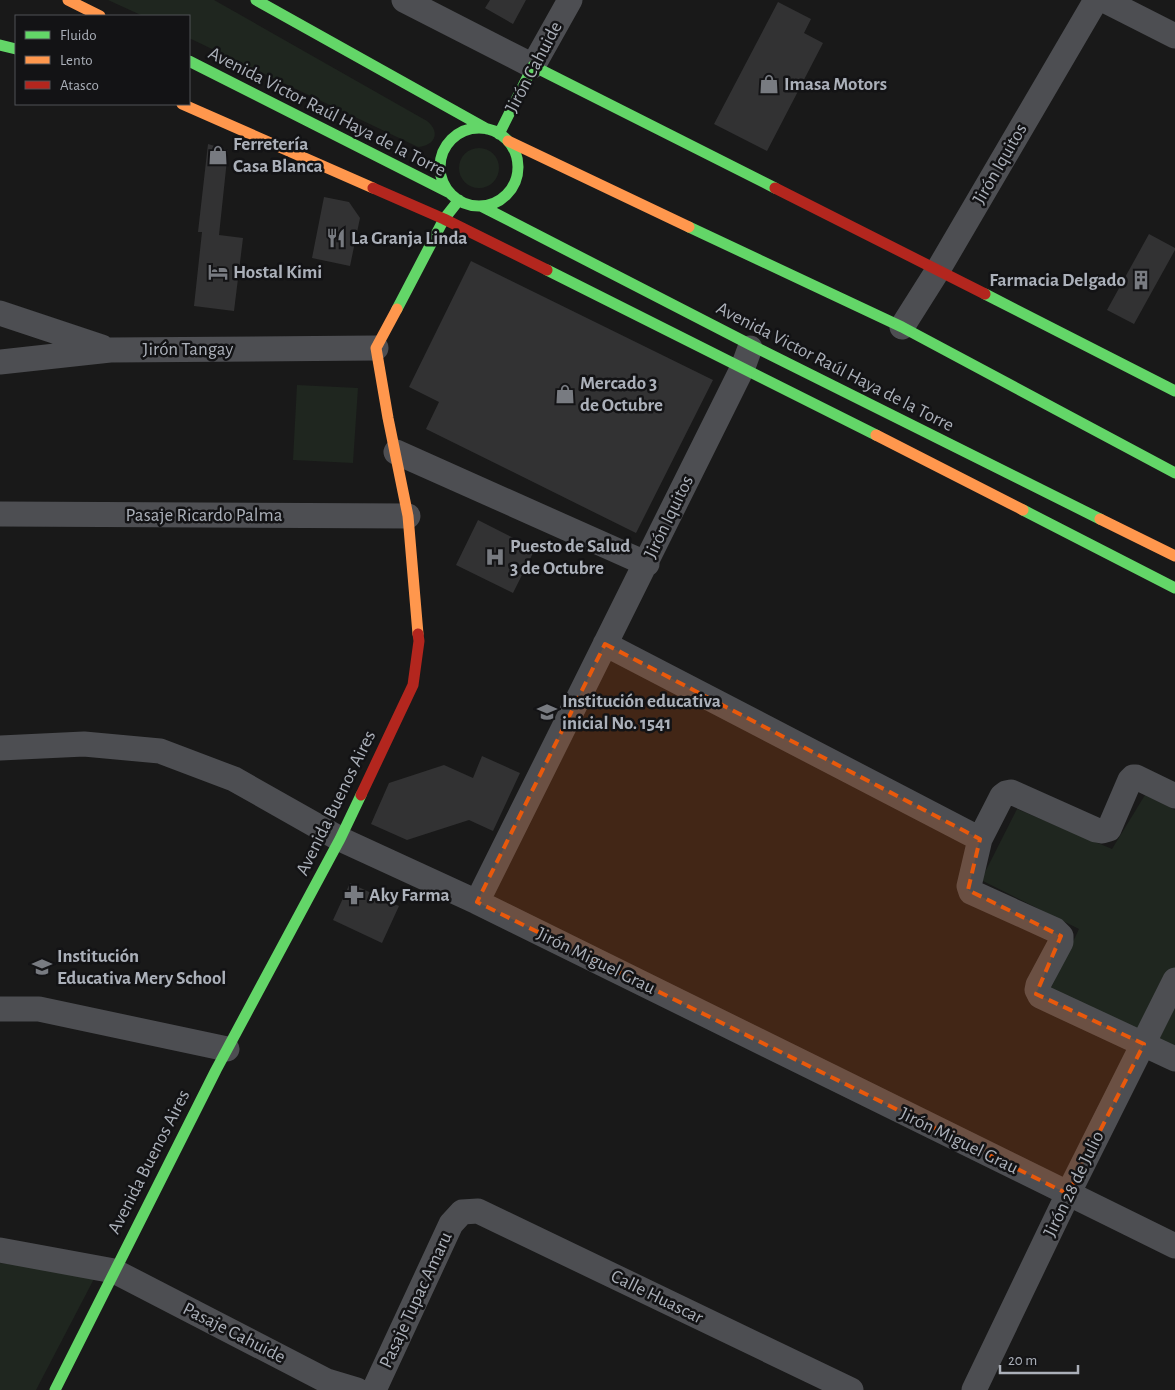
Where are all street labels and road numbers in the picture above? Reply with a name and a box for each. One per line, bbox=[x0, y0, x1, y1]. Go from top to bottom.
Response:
street label: Jirón Cahuide bbox=[502, 18, 566, 116]
street label: Avenida Victor Raúl Haya de la Torre bbox=[205, 44, 449, 180]
street label: Jirón Iquitos bbox=[969, 120, 1031, 208]
street label: Avenida Victor Raúl Haya de la Torre bbox=[713, 299, 957, 435]
street label: Jirón Tangay bbox=[143, 340, 233, 359]
street label: Jirón Iquitos bbox=[641, 473, 697, 561]
street label: Pasaje Ricardo Palma bbox=[125, 506, 283, 525]
street label: Avenida Buenos Aires bbox=[293, 728, 379, 878]
street label: Jirón Miguel Grau bbox=[534, 924, 659, 998]
street label: Avenida Buenos Aires bbox=[105, 1087, 193, 1237]
street label: Jirón Miguel Grau bbox=[897, 1104, 1022, 1178]
street label: Jirón 28 de Julio bbox=[1040, 1128, 1108, 1240]
street label: Pasaje Tupac Amaru bbox=[376, 1229, 456, 1371]
street label: Calle Huascar bbox=[608, 1267, 706, 1327]
street label: Pasaje Cahuide bbox=[180, 1299, 288, 1367]

